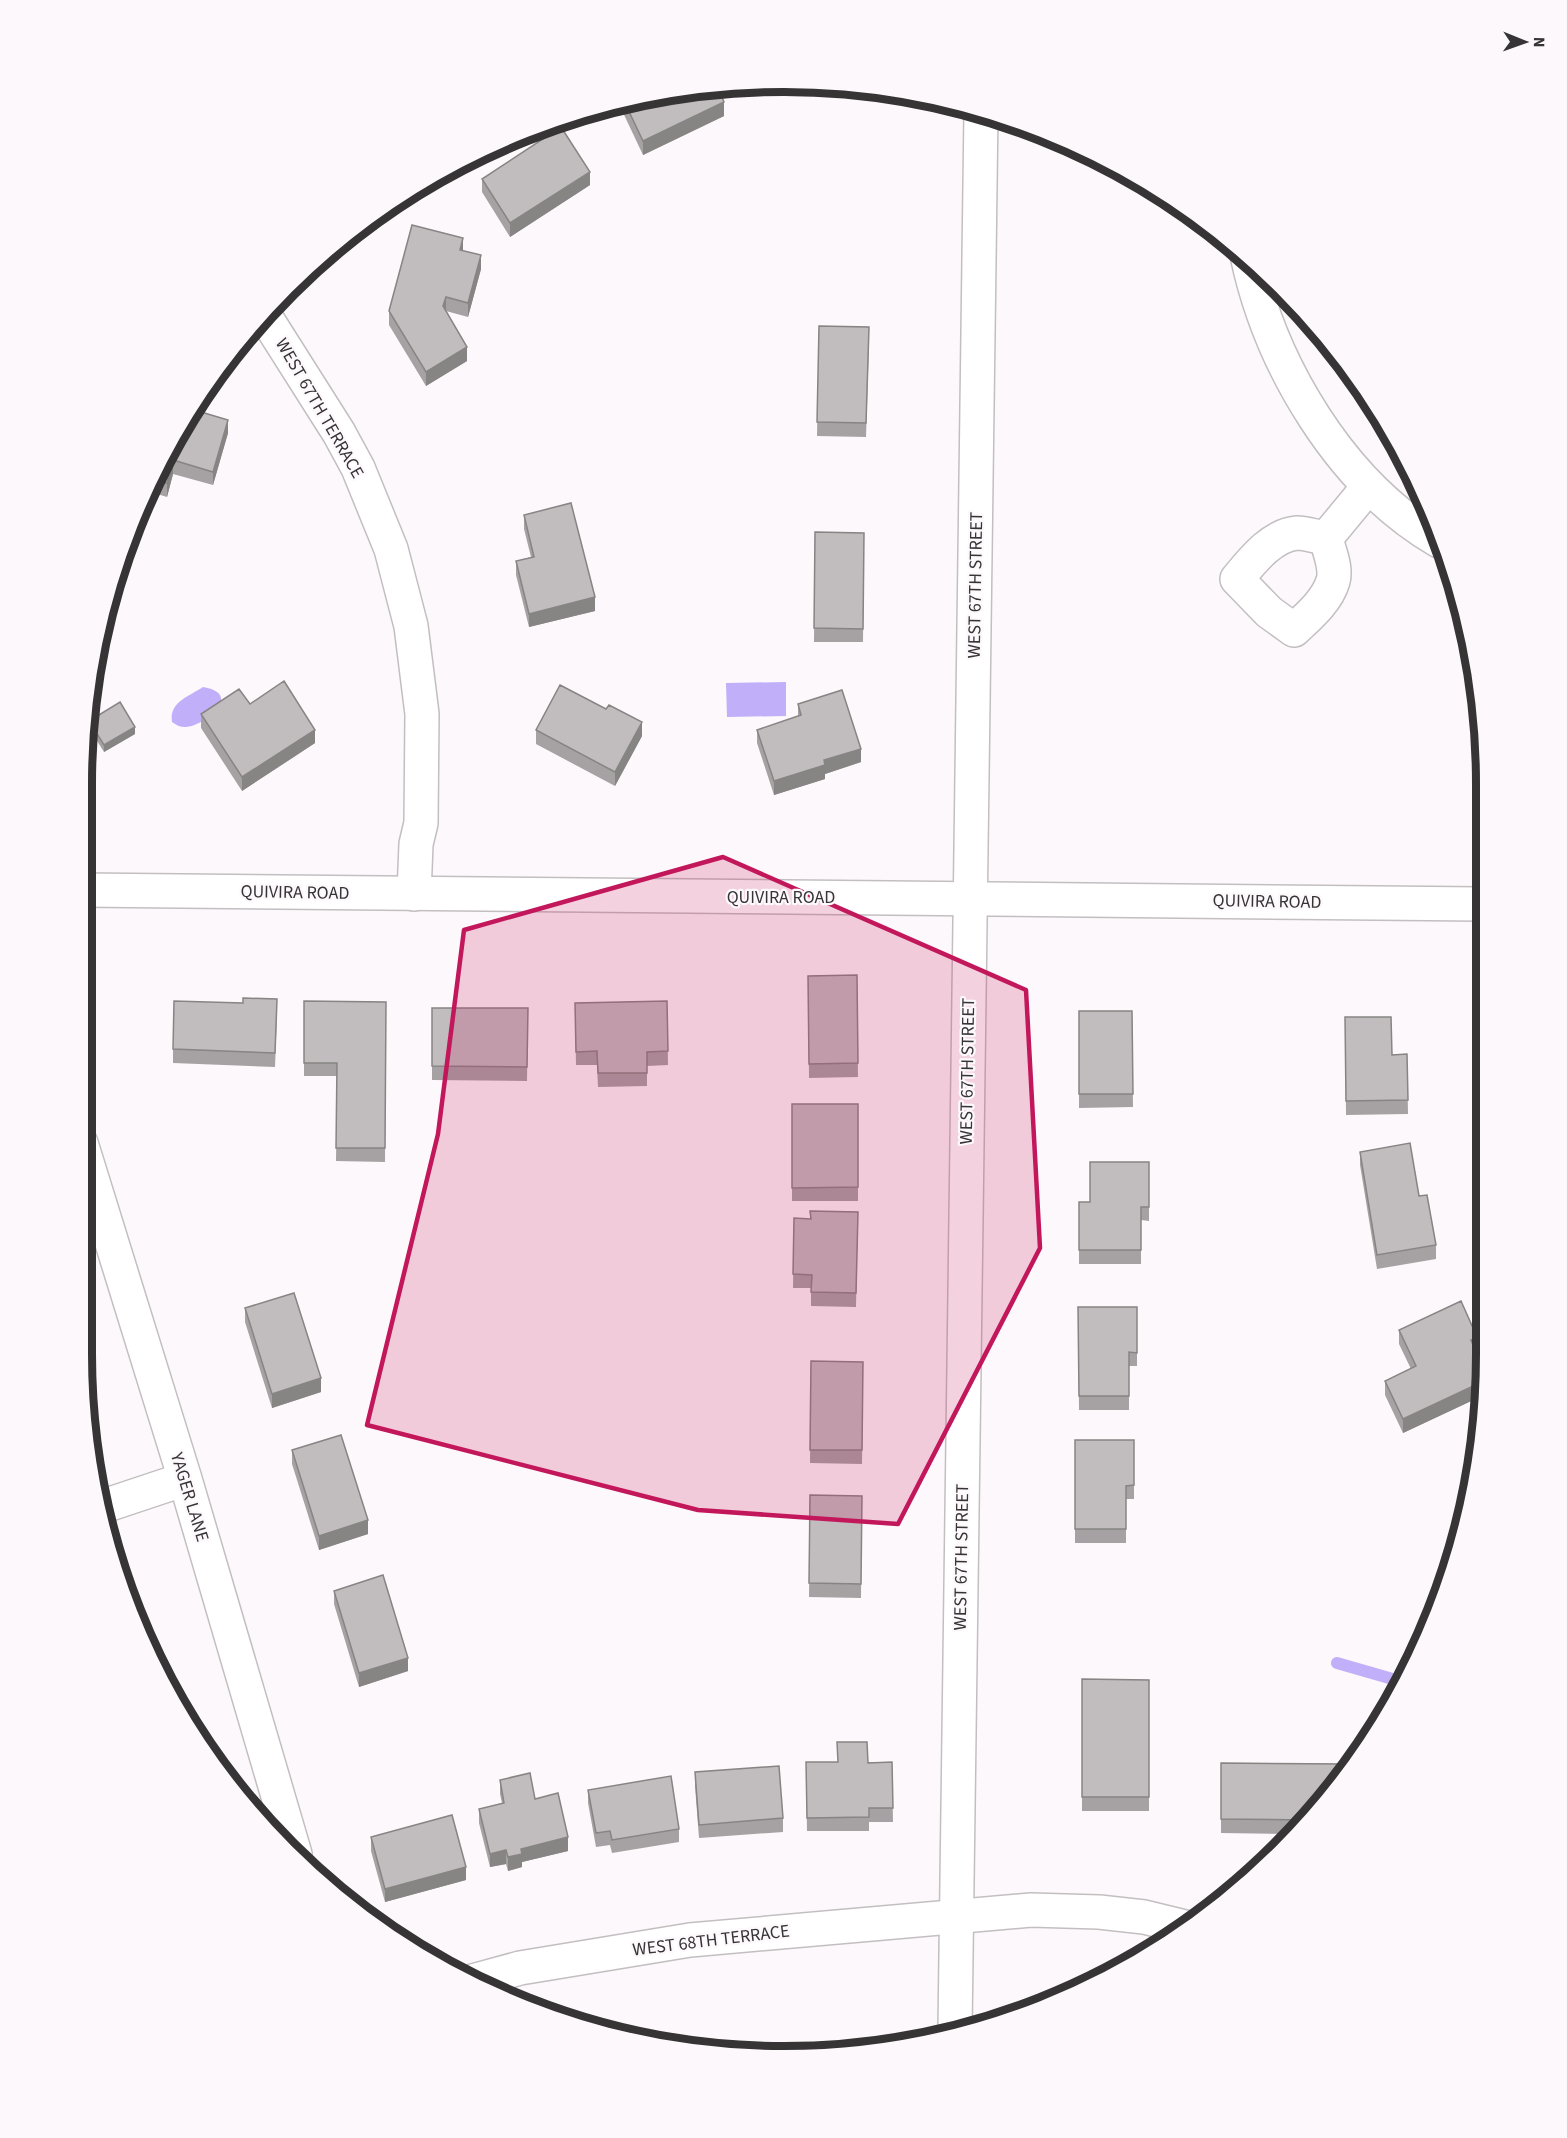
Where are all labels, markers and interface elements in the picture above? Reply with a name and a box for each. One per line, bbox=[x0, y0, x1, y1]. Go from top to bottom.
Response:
north arrow bbox=[1495, 12, 1555, 72]
text: N bbox=[1528, 37, 1550, 48]
street label: WEST 67TH TERRACE bbox=[269, 334, 370, 483]
street label: WEST 67TH STREET bbox=[962, 511, 989, 659]
street label: QUIVIRA ROAD bbox=[240, 879, 350, 906]
street label: QUIVIRA ROAD bbox=[727, 885, 835, 910]
street label: QUIVIRA ROAD bbox=[1212, 888, 1322, 915]
street label: WEST 67TH STREET bbox=[954, 997, 981, 1145]
street label: YAGER LANE bbox=[164, 1449, 215, 1545]
street label: WEST 67TH STREET bbox=[948, 1483, 975, 1631]
street label: WEST 68TH TERRACE bbox=[631, 1918, 791, 1963]

